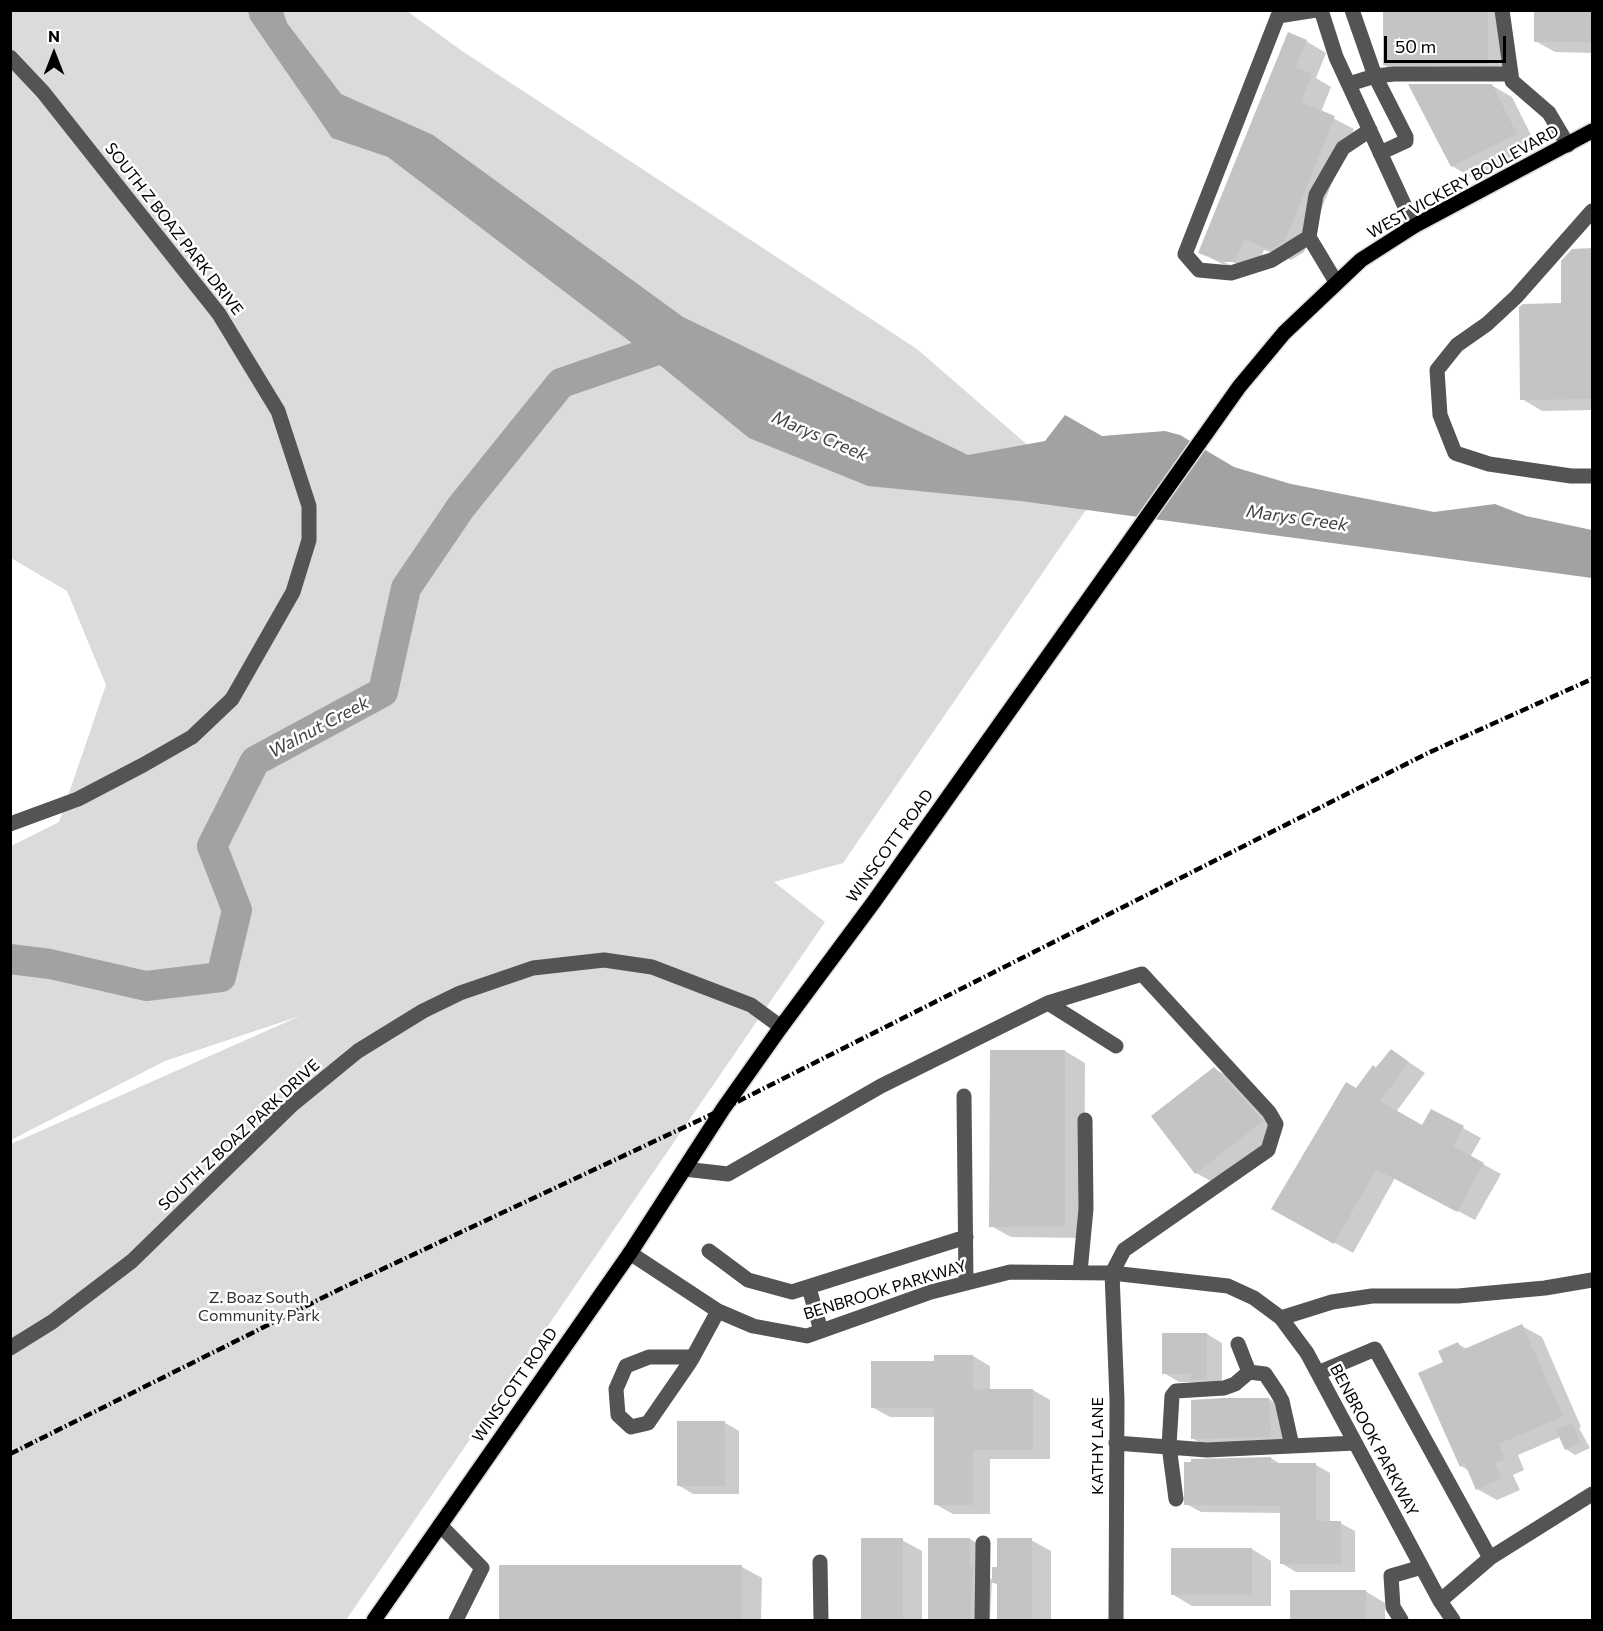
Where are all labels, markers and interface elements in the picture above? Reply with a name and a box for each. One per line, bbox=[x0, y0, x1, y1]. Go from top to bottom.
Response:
north arrow bbox=[24, 24, 84, 84]
scale bar bbox=[1387, 24, 1508, 62]
text: N bbox=[48, 26, 60, 45]
text: 50 m bbox=[1395, 35, 1436, 57]
street label: WEST VICKERY BOULEVARD bbox=[1364, 121, 1562, 243]
street label: SOUTH Z BOAZ PARK DRIVE bbox=[101, 139, 247, 319]
water label: Marys Creek bbox=[769, 406, 871, 466]
water label: Marys Creek bbox=[1245, 500, 1349, 536]
water label: Walnut Creek bbox=[265, 692, 373, 762]
street label: WINSCOTT ROAD bbox=[842, 786, 938, 906]
street label: SOUTH Z BOAZ PARK DRIVE bbox=[154, 1055, 324, 1215]
street label: BENBROOK PARKWAY bbox=[801, 1256, 969, 1324]
park label: Z. Boaz South Community Park bbox=[198, 1288, 320, 1326]
street label: WINSCOTT ROAD bbox=[468, 1324, 562, 1446]
street label: BENBROOK PARKWAY bbox=[1326, 1361, 1422, 1519]
street label: KATHY LANE bbox=[1088, 1397, 1108, 1495]

